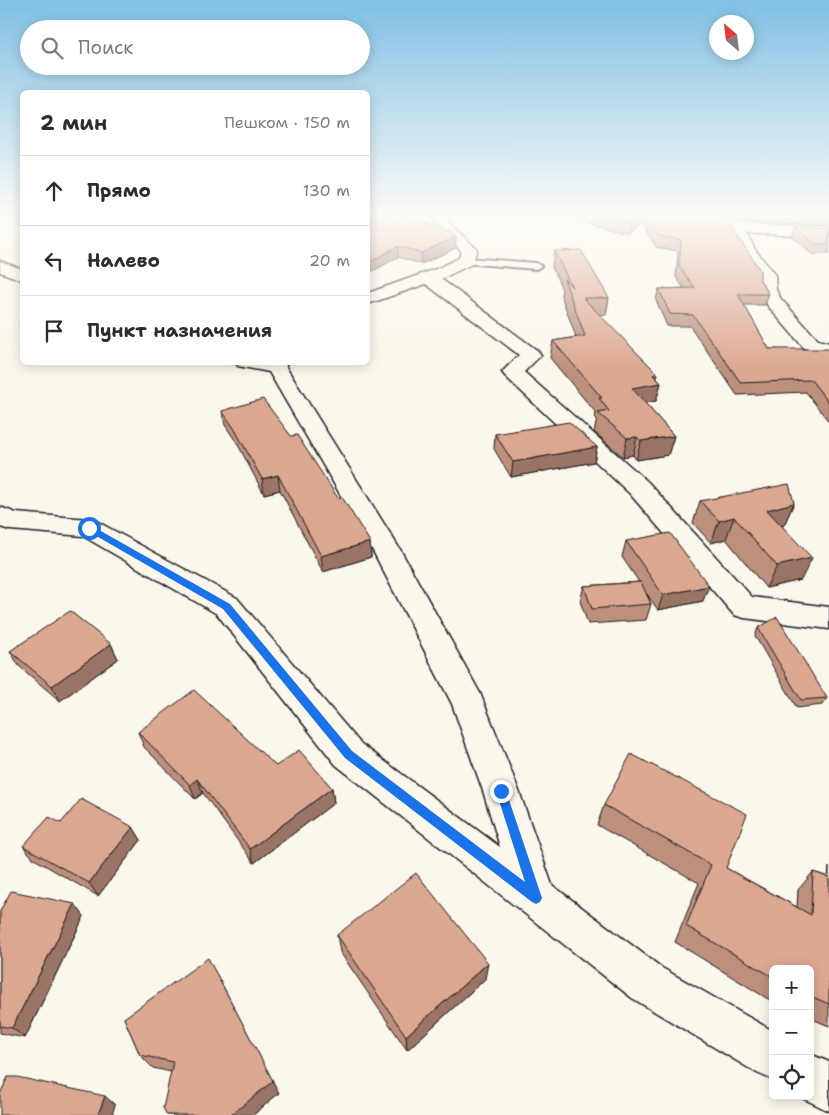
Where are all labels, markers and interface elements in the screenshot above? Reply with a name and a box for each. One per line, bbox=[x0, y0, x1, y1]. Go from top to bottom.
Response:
north arrow bbox=[709, 15, 754, 60]
search box bbox=[20, 20, 370, 75]
icon: search bbox=[38, 34, 66, 62]
text: Поиск bbox=[78, 35, 133, 60]
text: 2 мин bbox=[40, 109, 107, 137]
text: Пешком · 150 m bbox=[224, 112, 350, 133]
icon: ahead bbox=[40, 177, 68, 205]
text: Прямо bbox=[87, 178, 151, 203]
text: 130 m bbox=[303, 180, 350, 201]
icon: left bbox=[40, 247, 68, 275]
text: Налево bbox=[87, 248, 160, 273]
text: 20 m bbox=[309, 250, 350, 271]
icon: arrive bbox=[40, 317, 68, 345]
text: Пункт назначения bbox=[87, 318, 272, 343]
route start bbox=[78, 517, 101, 540]
route end bbox=[490, 780, 513, 803]
map controls bbox=[769, 965, 814, 1100]
button: + bbox=[769, 965, 814, 1010]
button: − bbox=[769, 1010, 814, 1055]
button: locate bbox=[769, 1055, 814, 1100]

